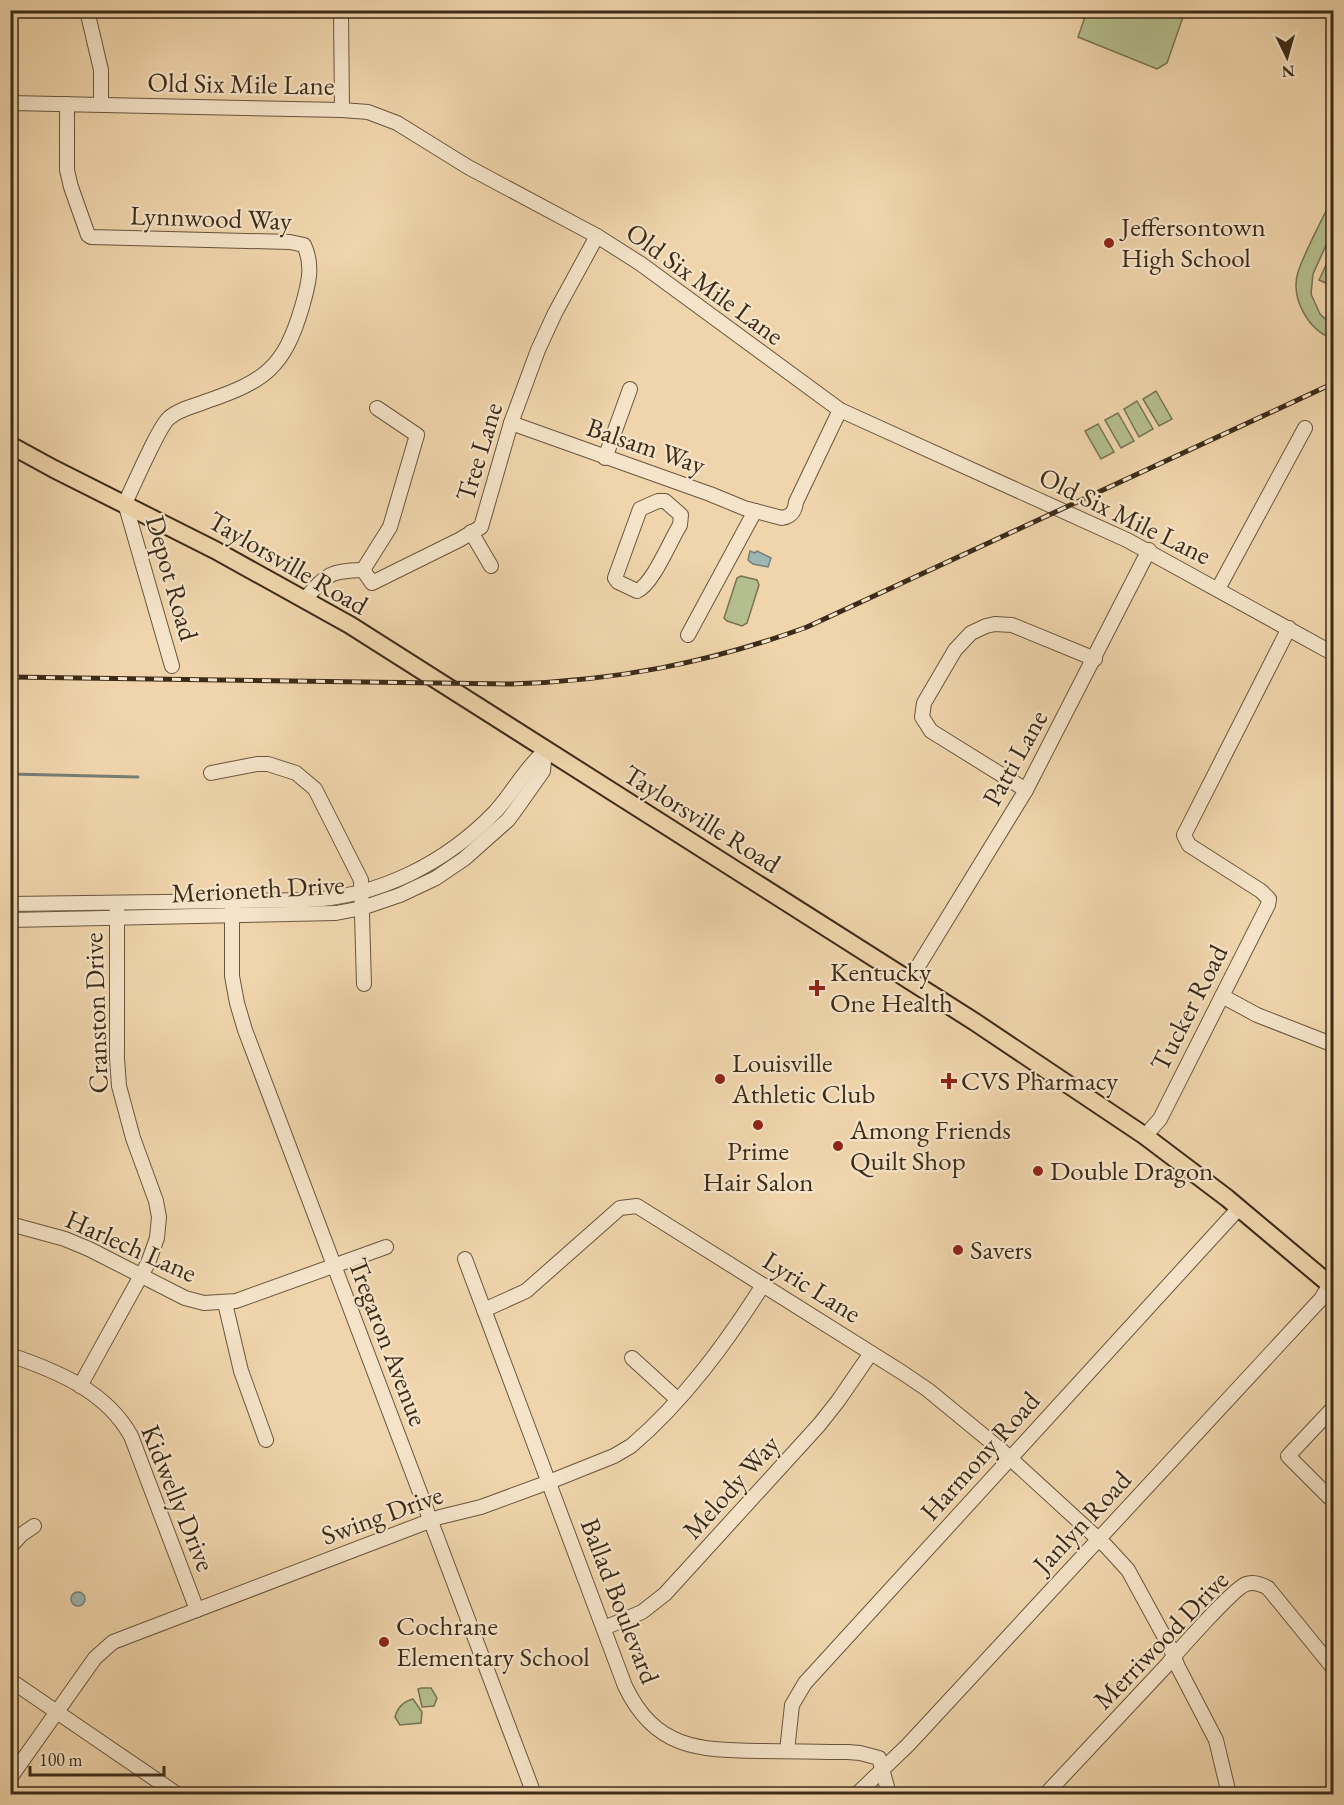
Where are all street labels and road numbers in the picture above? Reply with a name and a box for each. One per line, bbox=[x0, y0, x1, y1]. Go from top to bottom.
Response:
street label: Old Six Mile Lane bbox=[147, 64, 335, 103]
street label: Lynnwood Way bbox=[129, 197, 293, 238]
street label: Old Six Mile Lane bbox=[619, 214, 791, 353]
street label: Tree Lane bbox=[447, 398, 510, 506]
street label: Balsam Way bbox=[582, 409, 710, 482]
street label: Old Six Mile Lane bbox=[1034, 459, 1217, 572]
street label: Taylorsville Road bbox=[202, 503, 375, 623]
street label: Depot Road bbox=[138, 511, 207, 645]
street label: Patti Lane bbox=[974, 704, 1055, 812]
street label: Taylorsville Road bbox=[617, 756, 788, 881]
street label: Merioneth Drive bbox=[170, 866, 346, 911]
street label: Cranston Drive bbox=[75, 932, 116, 1094]
street label: Tucker Road bbox=[1142, 938, 1235, 1077]
street label: Harlech Lane bbox=[60, 1201, 202, 1290]
street label: Lyric Lane bbox=[757, 1243, 868, 1330]
street label: Tregaron Avenue bbox=[340, 1253, 437, 1431]
street label: Harmony Road bbox=[912, 1383, 1047, 1528]
street label: Kidwelly Drive bbox=[133, 1419, 224, 1576]
street label: Melody Way bbox=[674, 1427, 787, 1546]
street label: Janlyn Road bbox=[1024, 1462, 1139, 1582]
street label: Swing Drive bbox=[316, 1476, 447, 1553]
street label: Ballad Boulevard bbox=[573, 1513, 668, 1689]
street label: Merriwood Drive bbox=[1085, 1563, 1236, 1717]

